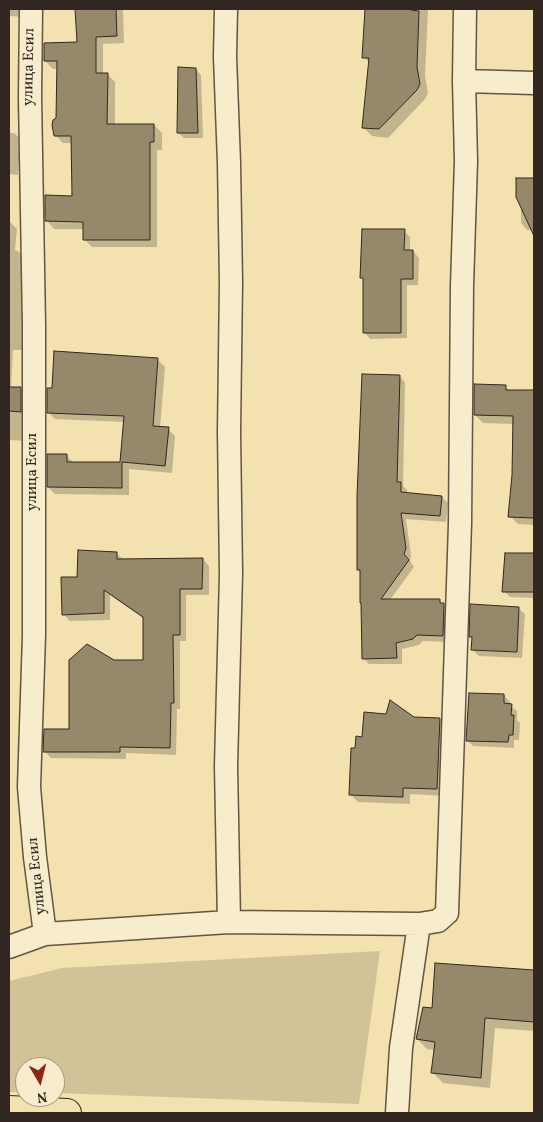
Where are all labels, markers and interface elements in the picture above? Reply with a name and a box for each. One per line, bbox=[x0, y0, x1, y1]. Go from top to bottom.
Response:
street label: улица Есил bbox=[20, 28, 40, 106]
street label: улица Есил bbox=[24, 433, 42, 511]
street label: улица Есил bbox=[25, 836, 51, 916]
north arrow bbox=[15, 1057, 65, 1107]
text: N bbox=[36, 1086, 48, 1106]

